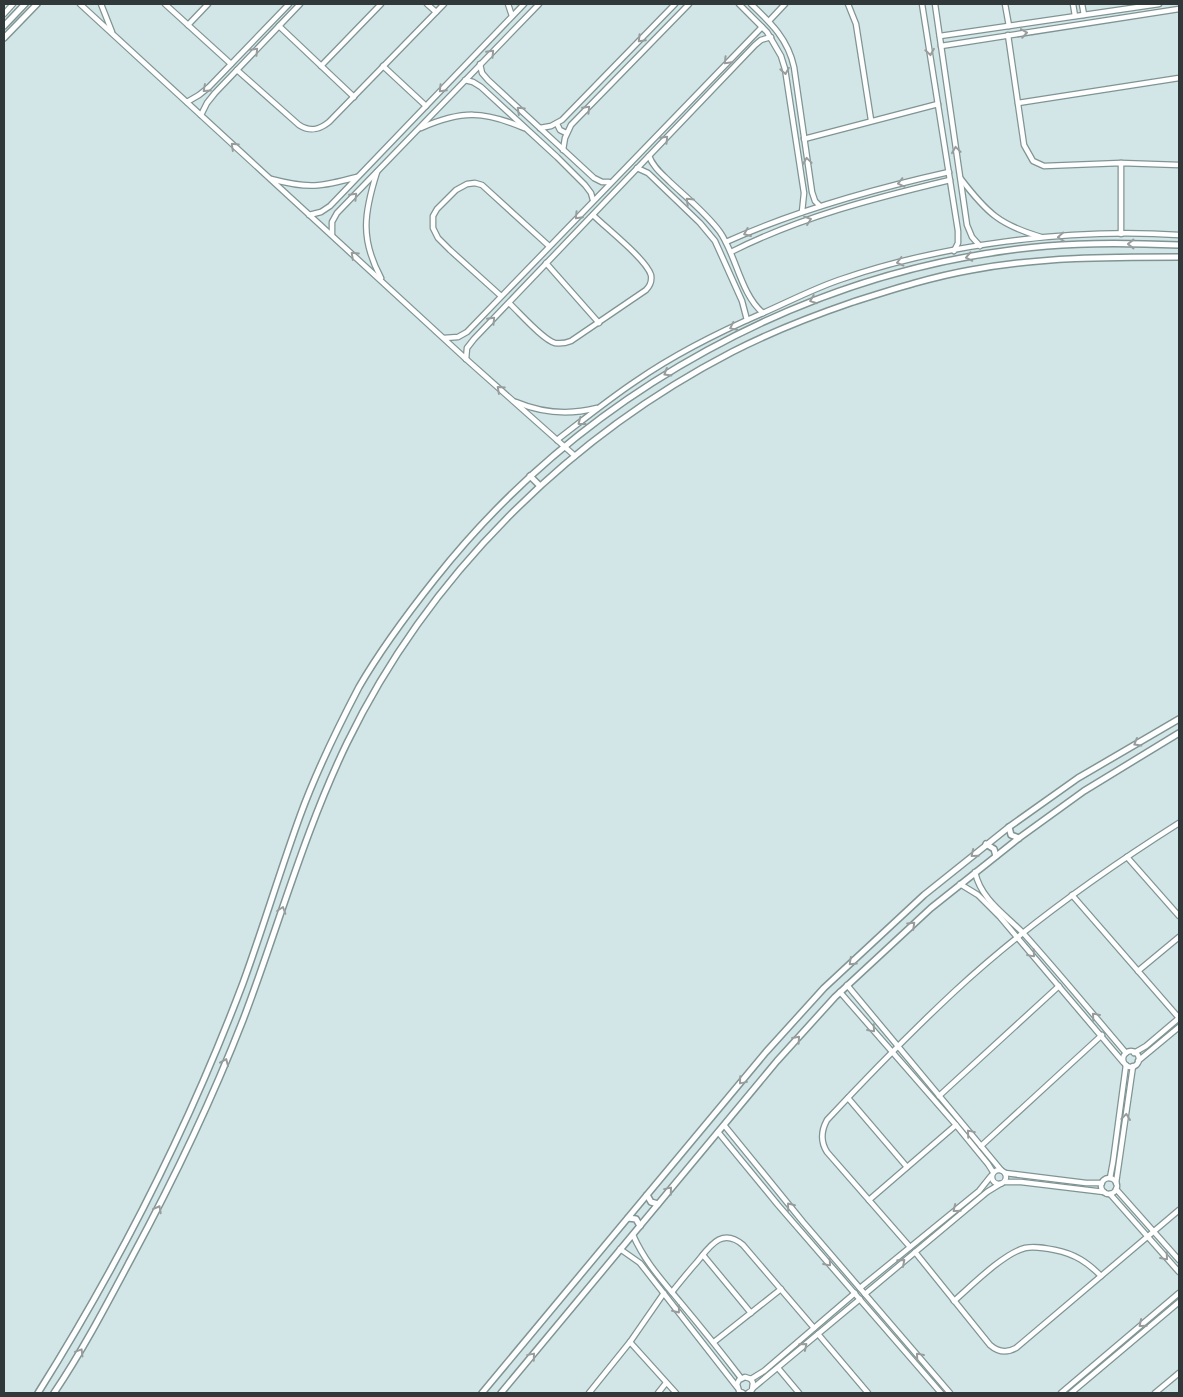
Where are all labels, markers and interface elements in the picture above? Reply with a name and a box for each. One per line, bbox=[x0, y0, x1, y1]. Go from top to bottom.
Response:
one-way arrow bbox=[1019, 28, 1028, 38]
one-way arrow bbox=[638, 33, 647, 42]
one-way arrow bbox=[925, 47, 935, 56]
one-way arrow bbox=[249, 48, 258, 57]
one-way arrow bbox=[485, 50, 494, 59]
one-way arrow bbox=[724, 56, 733, 65]
one-way arrow bbox=[780, 67, 790, 75]
one-way arrow bbox=[203, 83, 212, 92]
one-way arrow bbox=[438, 84, 447, 93]
one-way arrow bbox=[581, 106, 590, 115]
one-way arrow bbox=[517, 107, 526, 116]
one-way arrow bbox=[659, 136, 668, 145]
one-way arrow bbox=[231, 142, 240, 151]
one-way arrow bbox=[951, 146, 961, 154]
one-way arrow bbox=[803, 157, 813, 165]
one-way arrow bbox=[897, 177, 906, 188]
one-way arrow bbox=[348, 192, 357, 201]
one-way arrow bbox=[686, 197, 695, 206]
one-way arrow bbox=[575, 210, 584, 219]
one-way arrow bbox=[803, 216, 812, 226]
one-way arrow bbox=[743, 227, 752, 238]
one-way arrow bbox=[1056, 231, 1064, 242]
one-way arrow bbox=[1126, 238, 1134, 249]
one-way arrow bbox=[350, 252, 359, 261]
one-way arrow bbox=[965, 252, 973, 262]
one-way arrow bbox=[896, 256, 905, 267]
one-way arrow bbox=[809, 295, 817, 305]
one-way arrow bbox=[486, 317, 495, 326]
one-way arrow bbox=[729, 320, 738, 331]
one-way arrow bbox=[664, 366, 673, 376]
one-way arrow bbox=[496, 386, 505, 395]
one-way arrow bbox=[577, 416, 586, 425]
one-way arrow bbox=[1133, 736, 1142, 746]
one-way arrow bbox=[971, 849, 980, 857]
one-way arrow bbox=[276, 906, 286, 914]
one-way arrow bbox=[906, 922, 915, 931]
one-way arrow bbox=[1026, 949, 1035, 958]
one-way arrow bbox=[849, 956, 858, 965]
one-way arrow bbox=[1092, 1013, 1100, 1022]
one-way arrow bbox=[866, 1024, 875, 1033]
one-way arrow bbox=[791, 1036, 800, 1045]
one-way arrow bbox=[219, 1058, 230, 1067]
one-way arrow bbox=[740, 1075, 748, 1084]
one-way arrow bbox=[1120, 1113, 1131, 1121]
one-way arrow bbox=[967, 1129, 976, 1138]
one-way arrow bbox=[664, 1187, 672, 1196]
one-way arrow bbox=[788, 1203, 796, 1212]
one-way arrow bbox=[953, 1204, 962, 1212]
one-way arrow bbox=[151, 1206, 161, 1215]
one-way arrow bbox=[1160, 1251, 1169, 1260]
one-way arrow bbox=[823, 1257, 832, 1266]
one-way arrow bbox=[896, 1260, 905, 1268]
one-way arrow bbox=[672, 1304, 681, 1313]
one-way arrow bbox=[1139, 1318, 1148, 1327]
one-way arrow bbox=[798, 1343, 807, 1351]
one-way arrow bbox=[73, 1349, 83, 1358]
one-way arrow bbox=[527, 1352, 536, 1361]
one-way arrow bbox=[915, 1353, 924, 1362]

